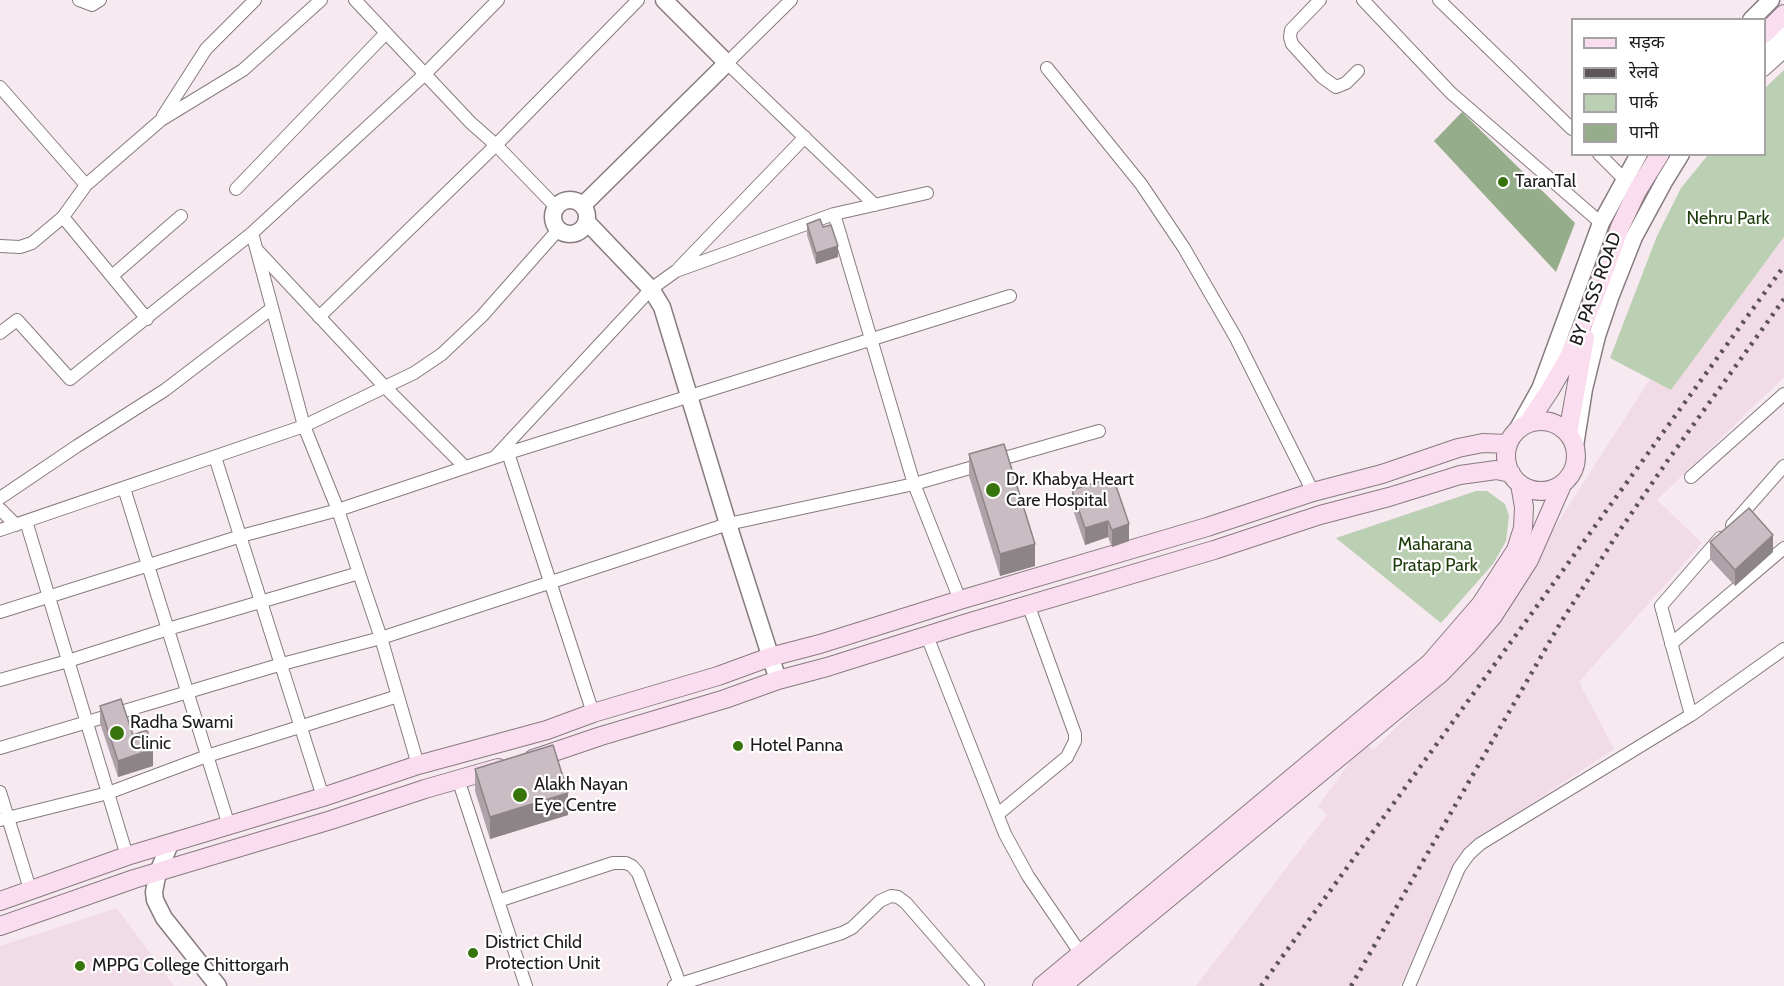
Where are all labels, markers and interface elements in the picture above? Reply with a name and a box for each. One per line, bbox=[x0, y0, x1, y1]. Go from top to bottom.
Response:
legend bbox=[1571, 18, 1766, 156]
text: सड़क bbox=[1629, 31, 1665, 53]
text: रेलवे bbox=[1629, 61, 1659, 83]
text: पार्क bbox=[1629, 91, 1658, 113]
text: पानी bbox=[1629, 121, 1659, 143]
place label: TaranTal bbox=[1515, 171, 1576, 193]
marker: TaranTal bbox=[1496, 175, 1510, 189]
park label: Nehru Park bbox=[1687, 208, 1769, 230]
street label: BY PASS ROAD bbox=[1566, 229, 1626, 349]
place label: Dr. Khabya Heart Care Hospital bbox=[1006, 469, 1134, 512]
marker: Dr. Khabya Heart Care Hospital bbox=[984, 481, 1002, 499]
park label: Maharana Pratap Park bbox=[1392, 534, 1478, 576]
place label: Radha Swami Clinic bbox=[130, 712, 233, 754]
marker: Radha Swami Clinic bbox=[108, 724, 126, 742]
place label: Hotel Panna bbox=[750, 735, 843, 757]
marker: Hotel Panna bbox=[731, 739, 745, 753]
place label: Alakh Nayan Eye Centre bbox=[534, 774, 628, 816]
marker: Alakh Nayan Eye Centre bbox=[511, 786, 529, 804]
place label: District Child Protection Unit bbox=[485, 932, 600, 974]
marker: District Child Protection Unit bbox=[466, 946, 480, 960]
place label: MPPG College Chittorgarh bbox=[92, 955, 289, 977]
marker: MPPG College Chittorgarh bbox=[73, 959, 87, 973]

